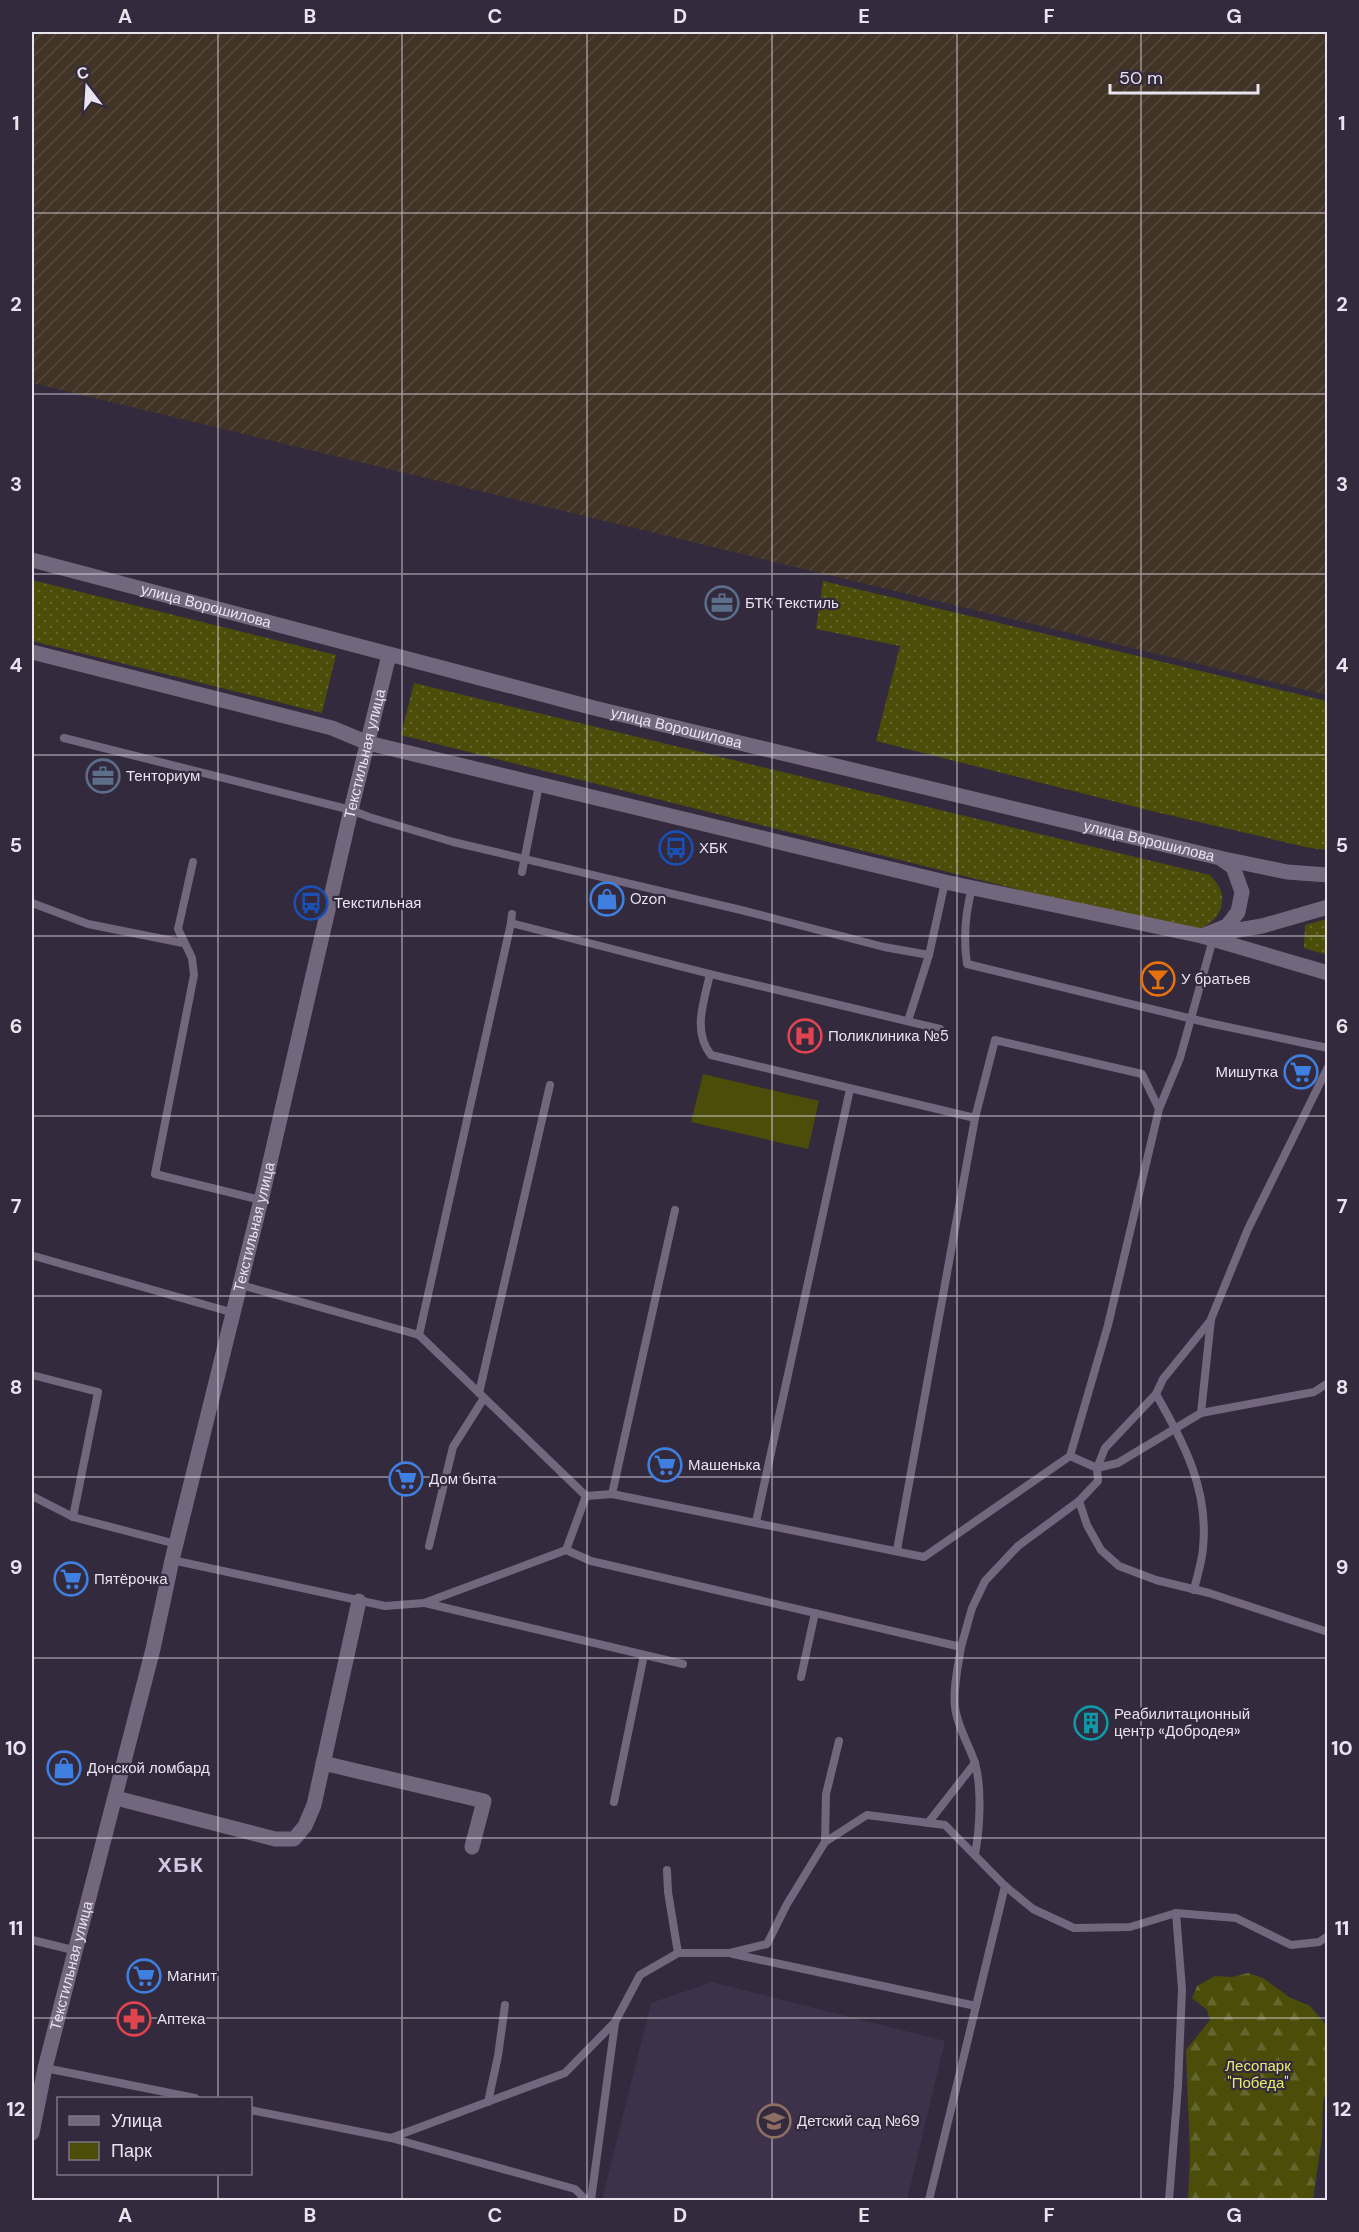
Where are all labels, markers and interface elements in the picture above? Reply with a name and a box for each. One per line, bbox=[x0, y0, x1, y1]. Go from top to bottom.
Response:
text: A bbox=[118, 3, 132, 29]
text: B bbox=[304, 3, 316, 29]
text: C bbox=[488, 3, 502, 29]
text: D bbox=[673, 3, 687, 29]
text: E bbox=[858, 3, 870, 29]
text: F bbox=[1043, 3, 1055, 29]
text: G bbox=[1226, 3, 1242, 29]
north arrow bbox=[57, 57, 117, 117]
scale bar bbox=[1110, 57, 1258, 95]
text: С bbox=[74, 61, 92, 85]
text: 50 m bbox=[1119, 66, 1163, 90]
text: 1 bbox=[12, 110, 20, 136]
text: 1 bbox=[1338, 110, 1346, 136]
text: 2 bbox=[10, 291, 22, 317]
text: 2 bbox=[1336, 291, 1348, 317]
text: 3 bbox=[10, 471, 22, 497]
text: 3 bbox=[1336, 471, 1348, 497]
street label: улица Ворошилова bbox=[139, 579, 274, 633]
office icon: БТК Текстиль bbox=[704, 585, 740, 621]
place label: БТК Текстиль bbox=[745, 593, 839, 613]
text: 4 bbox=[10, 652, 23, 678]
text: 4 bbox=[1336, 652, 1349, 678]
street label: Текстильная улица bbox=[339, 686, 390, 821]
street label: улица Ворошилова bbox=[609, 702, 745, 753]
office icon: Тенториум bbox=[85, 758, 121, 794]
place label: Тенториум bbox=[126, 766, 200, 786]
street label: улица Ворошилова bbox=[1082, 816, 1217, 867]
bus stop icon: ХБК bbox=[658, 830, 694, 866]
text: 5 bbox=[10, 832, 22, 858]
text: 5 bbox=[1336, 832, 1348, 858]
place label: ХБК bbox=[699, 838, 728, 858]
shop icon: Ozon bbox=[589, 881, 625, 917]
bus stop icon: Текстильная bbox=[293, 885, 329, 921]
place label: Ozon bbox=[630, 889, 666, 909]
place label: Текстильная bbox=[334, 893, 421, 913]
bar icon: У братьев bbox=[1140, 961, 1176, 997]
place label: У братьев bbox=[1181, 969, 1250, 989]
text: 6 bbox=[10, 1013, 22, 1039]
text: 6 bbox=[1336, 1013, 1348, 1039]
hospital icon: Поликлиника №5 bbox=[787, 1018, 823, 1054]
place label: Поликлиника №5 bbox=[828, 1026, 949, 1046]
supermarket icon: Мишутка bbox=[1283, 1054, 1319, 1090]
place label: Мишутка bbox=[1215, 1062, 1279, 1082]
street label: Текстильная улица bbox=[229, 1160, 280, 1294]
text: 7 bbox=[11, 1193, 22, 1219]
text: 7 bbox=[1337, 1193, 1348, 1219]
text: 8 bbox=[10, 1374, 22, 1400]
text: 8 bbox=[1336, 1374, 1348, 1400]
supermarket icon: Машенька bbox=[647, 1447, 683, 1483]
place label: Машенька bbox=[688, 1455, 761, 1475]
supermarket icon: Дом быта bbox=[388, 1461, 424, 1497]
place label: Дом быта bbox=[429, 1469, 497, 1489]
text: 9 bbox=[10, 1554, 22, 1580]
text: 9 bbox=[1336, 1554, 1348, 1580]
supermarket icon: Пятёрочка bbox=[53, 1561, 89, 1597]
place label: Пятёрочка bbox=[94, 1569, 168, 1589]
place label: Реабилитационный центр «Добродея» bbox=[1114, 1704, 1250, 1741]
building icon: Реабилитационный центр «Добродея» bbox=[1073, 1705, 1109, 1741]
text: 10 bbox=[5, 1735, 27, 1761]
text: 10 bbox=[1331, 1735, 1353, 1761]
shop icon: Донской ломбард bbox=[46, 1750, 82, 1786]
place label: Донской ломбард bbox=[87, 1758, 210, 1778]
district label: ХБК bbox=[158, 1851, 204, 1879]
street label: Текстильная улица bbox=[45, 1898, 98, 2032]
text: 11 bbox=[9, 1915, 23, 1941]
text: 11 bbox=[1335, 1915, 1349, 1941]
supermarket icon: Магнит bbox=[126, 1958, 162, 1994]
place label: Магнит bbox=[167, 1966, 217, 1986]
pharmacy icon: Аптека bbox=[116, 2001, 152, 2037]
place label: Аптека bbox=[157, 2009, 206, 2029]
park label: Лесопарк "Победа" bbox=[1225, 2056, 1291, 2093]
text: 12 bbox=[7, 2096, 25, 2122]
text: 12 bbox=[1333, 2096, 1351, 2122]
legend bbox=[57, 2097, 252, 2175]
school or university icon: Детский сад №69 bbox=[756, 2103, 792, 2139]
text: Улица bbox=[111, 2109, 163, 2133]
place label: Детский сад №69 bbox=[797, 2111, 920, 2131]
text: Парк bbox=[111, 2139, 152, 2163]
text: A bbox=[118, 2202, 132, 2228]
text: B bbox=[304, 2202, 316, 2228]
text: C bbox=[488, 2202, 502, 2228]
text: D bbox=[673, 2202, 687, 2228]
text: E bbox=[858, 2202, 870, 2228]
text: F bbox=[1043, 2202, 1055, 2228]
text: G bbox=[1226, 2202, 1242, 2228]

